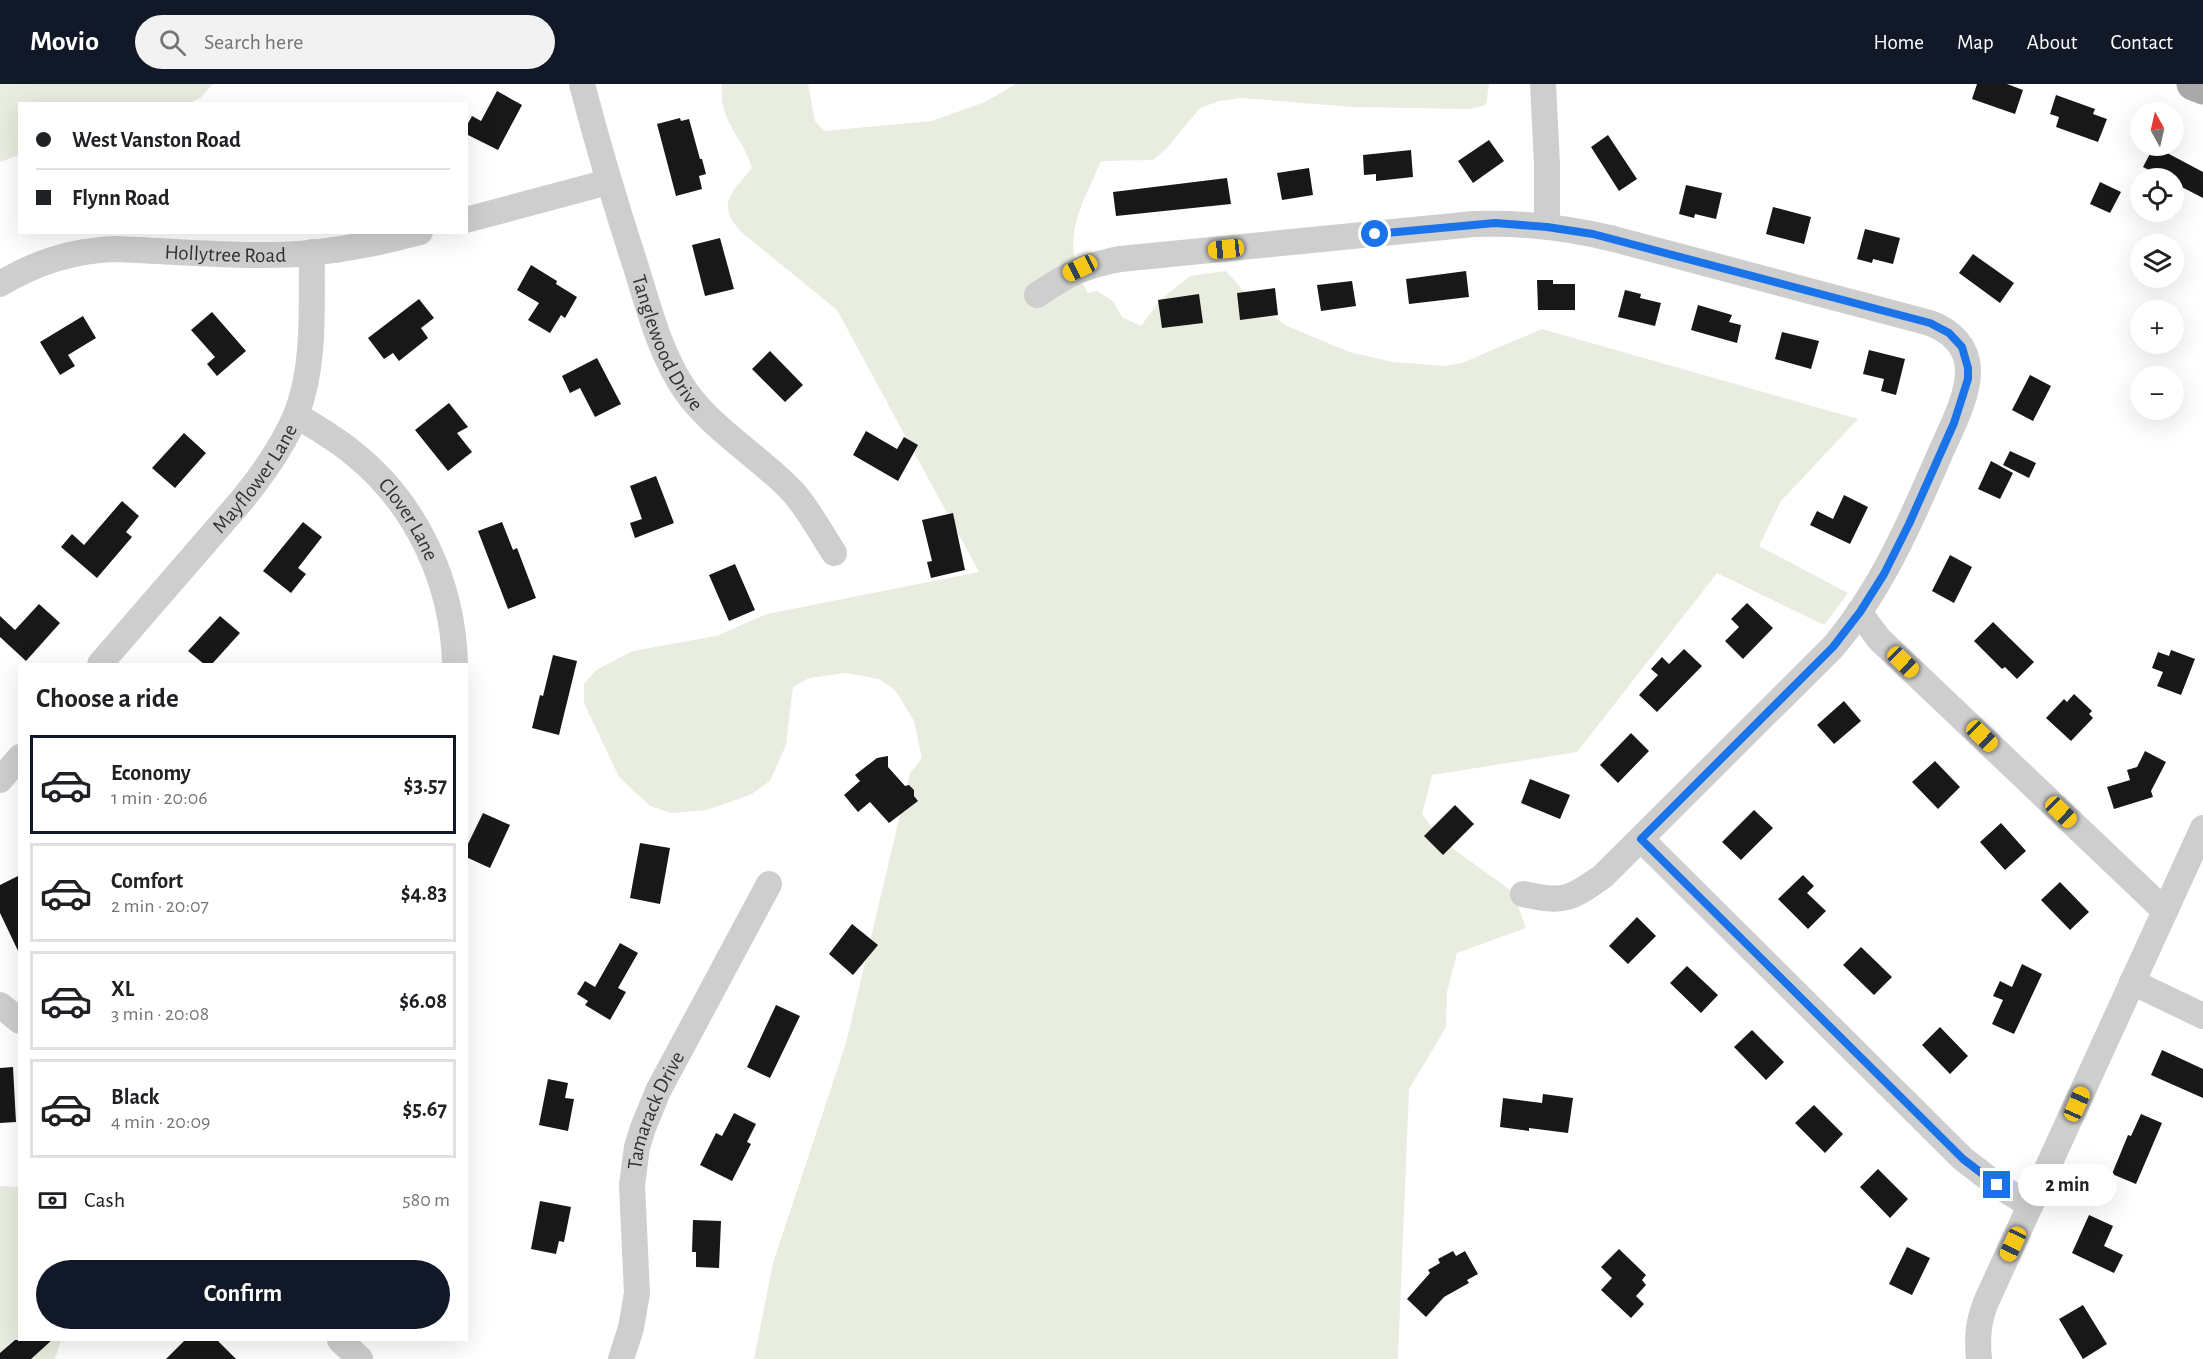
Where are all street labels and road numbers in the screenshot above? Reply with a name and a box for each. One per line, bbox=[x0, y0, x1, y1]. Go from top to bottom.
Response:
street label: Hollytree Road bbox=[164, 241, 287, 266]
street label: Tanglewood Drive bbox=[628, 272, 707, 415]
street label: Mayflower Lane bbox=[208, 421, 301, 537]
street label: Clover Lane bbox=[375, 474, 442, 564]
street label: Tamarack Drive bbox=[624, 1048, 688, 1171]

